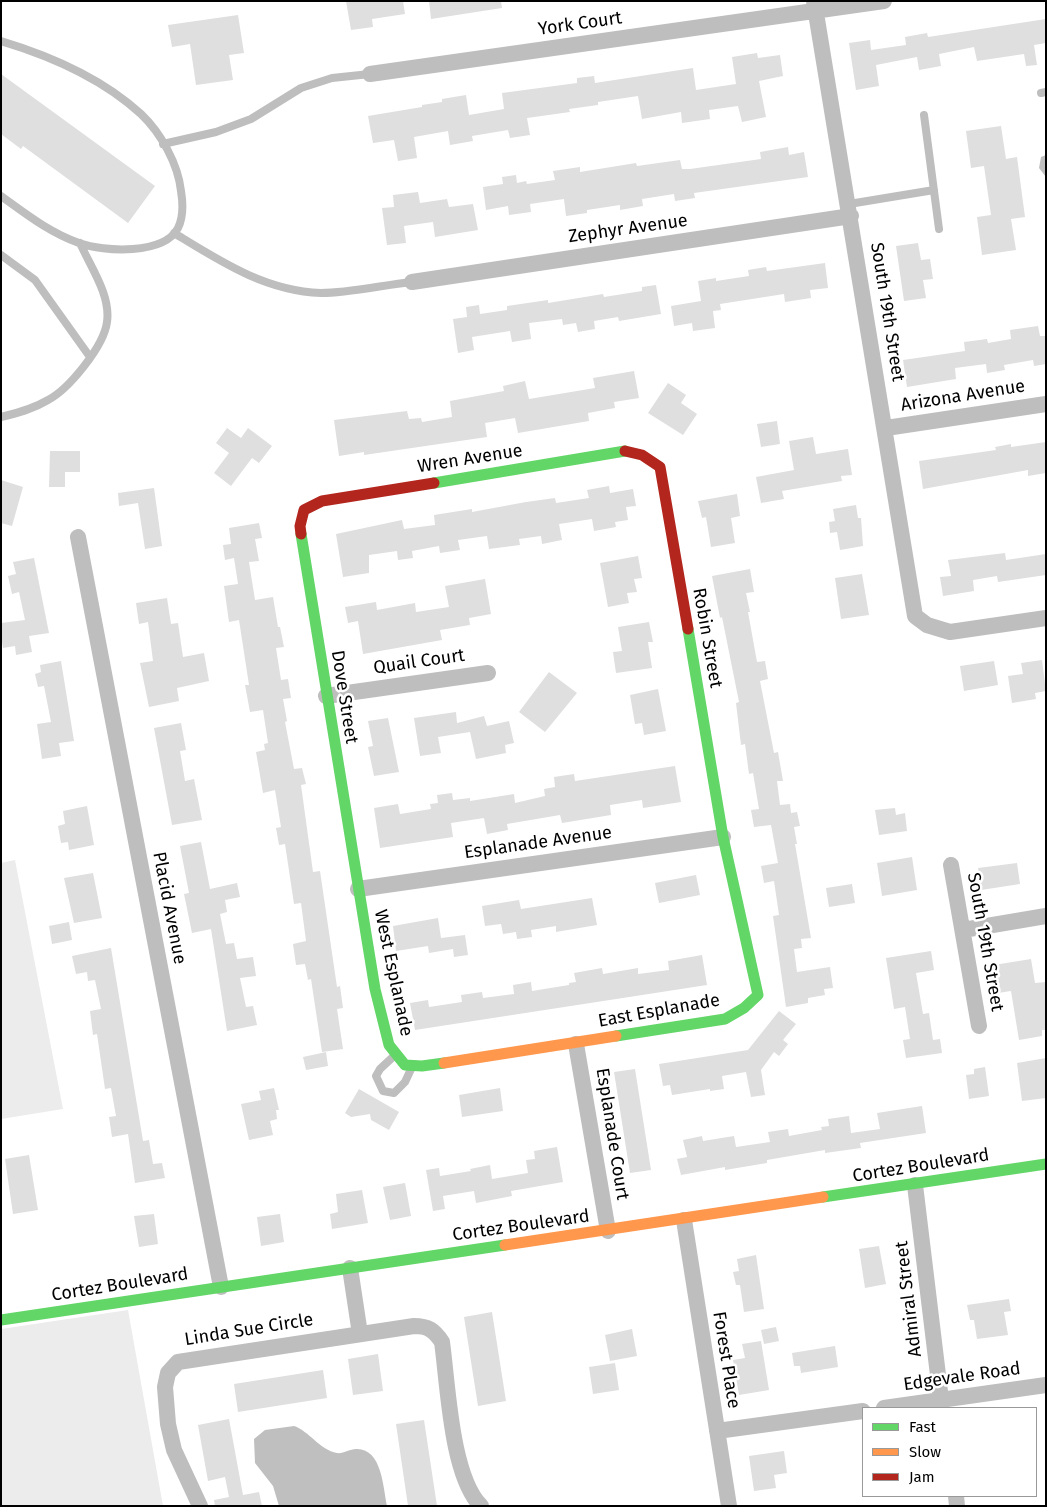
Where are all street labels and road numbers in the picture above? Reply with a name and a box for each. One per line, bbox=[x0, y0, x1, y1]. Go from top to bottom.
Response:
street label: York Court bbox=[537, 7, 623, 41]
street label: Zephyr Avenue bbox=[567, 210, 689, 248]
street label: South 19th Street bbox=[865, 241, 909, 383]
street label: Arizona Avenue bbox=[899, 376, 1027, 416]
street label: Wren Avenue bbox=[416, 440, 524, 478]
street label: Robin Street bbox=[688, 586, 726, 690]
street label: Quail Court bbox=[372, 645, 466, 679]
street label: Dove Street bbox=[326, 649, 362, 745]
street label: Esplanade Avenue bbox=[463, 822, 613, 864]
street label: Placid Avenue bbox=[148, 850, 190, 966]
street label: South 19th Street bbox=[962, 871, 1008, 1013]
street label: West Esplanade bbox=[369, 908, 417, 1038]
street label: East Esplanade bbox=[596, 990, 722, 1032]
street label: Esplanade Court bbox=[591, 1066, 633, 1202]
street label: Cortez Boulevard bbox=[851, 1145, 991, 1187]
street label: Cortez Boulevard bbox=[451, 1206, 591, 1246]
street label: Admiral Street bbox=[891, 1240, 927, 1358]
street label: Cortez Boulevard bbox=[50, 1264, 190, 1306]
street label: Linda Sue Circle bbox=[183, 1309, 315, 1351]
street label: Forest Place bbox=[708, 1310, 744, 1410]
street label: Edgevale Road bbox=[902, 1358, 1022, 1396]

